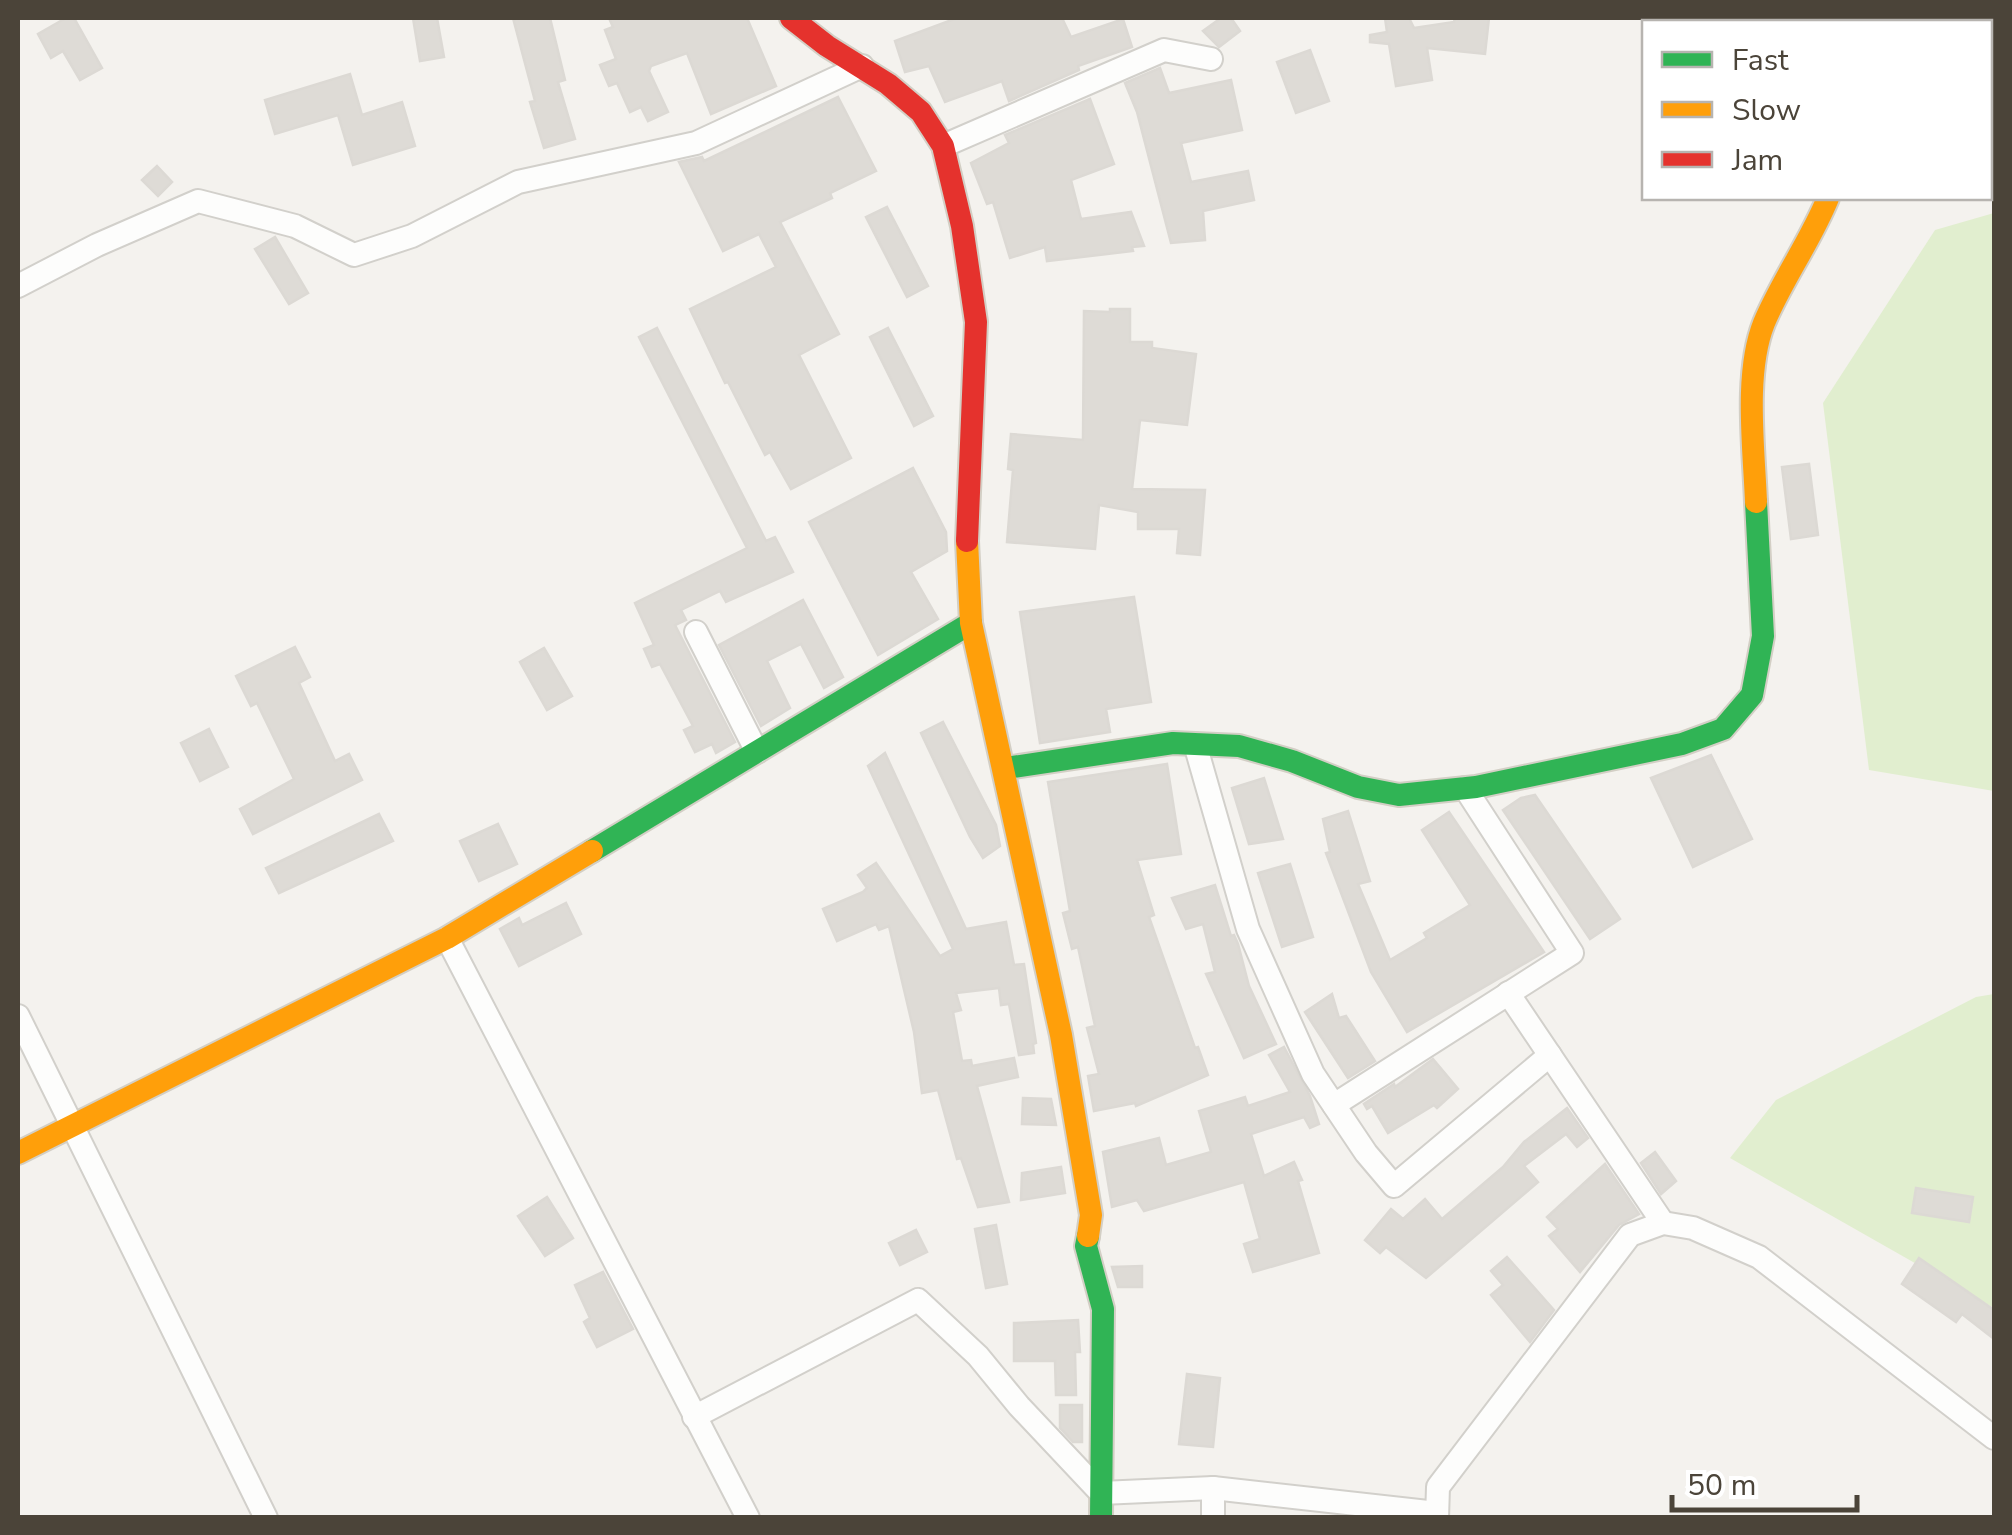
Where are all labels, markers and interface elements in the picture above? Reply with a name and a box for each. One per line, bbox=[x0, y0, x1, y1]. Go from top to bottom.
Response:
legend bbox=[1642, 20, 1992, 200]
text: Fast bbox=[1732, 40, 1789, 81]
text: Slow bbox=[1732, 90, 1801, 131]
text: Jam bbox=[1731, 140, 1783, 181]
scale bar bbox=[1672, 1450, 1857, 1512]
text: 50 m bbox=[1687, 1465, 1756, 1506]

